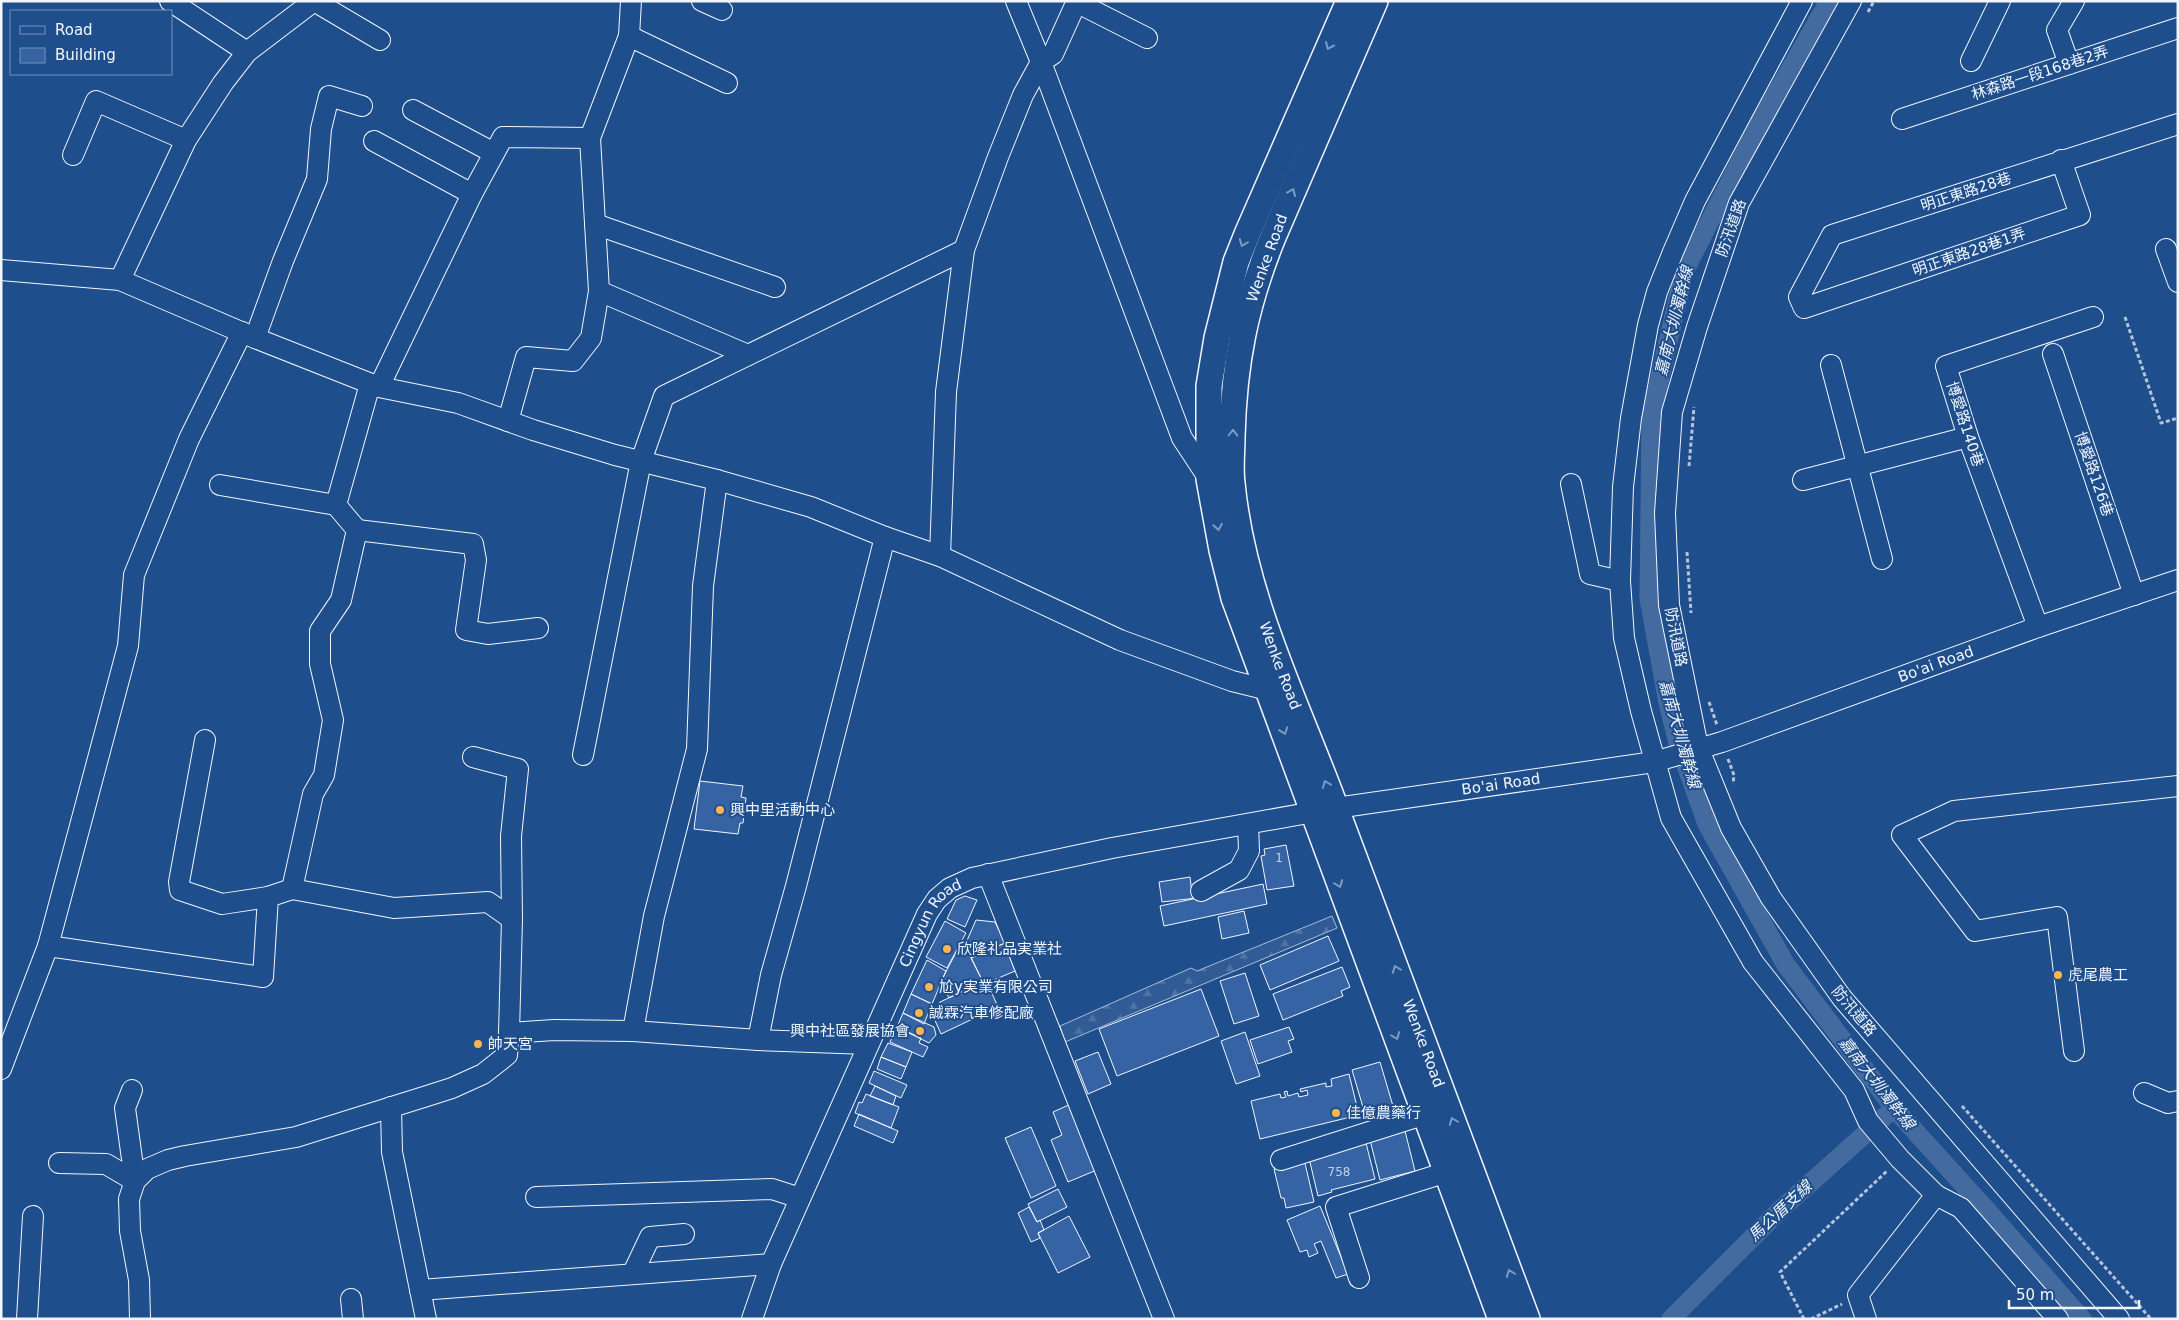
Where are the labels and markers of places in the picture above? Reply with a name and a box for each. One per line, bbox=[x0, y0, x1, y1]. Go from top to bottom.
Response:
place label: 興中里活動中心 bbox=[730, 801, 835, 819]
marker: 興中里活動中心 bbox=[714, 804, 726, 816]
place label: 欣隆礼品実業社 bbox=[957, 940, 1062, 958]
marker: 欣隆礼品実業社 bbox=[941, 943, 953, 955]
place label: 虎尾農工 bbox=[2068, 966, 2128, 984]
marker: 虎尾農工 bbox=[2052, 969, 2064, 981]
place label: 尬y実業有限公司 bbox=[939, 978, 1053, 996]
marker: 尬y実業有限公司 bbox=[923, 981, 935, 993]
place label: 誠霖汽車修配廠 bbox=[929, 1004, 1034, 1022]
marker: 誠霖汽車修配廠 bbox=[913, 1007, 925, 1019]
place label: 興中社區發展協會 bbox=[790, 1022, 910, 1040]
marker: 興中社區發展協會 bbox=[914, 1025, 926, 1037]
place label: 帥天宮 bbox=[488, 1035, 533, 1053]
marker: 帥天宮 bbox=[472, 1038, 484, 1050]
place label: 佳億農藥行 bbox=[1346, 1104, 1421, 1122]
marker: 佳億農藥行 bbox=[1330, 1107, 1342, 1119]

